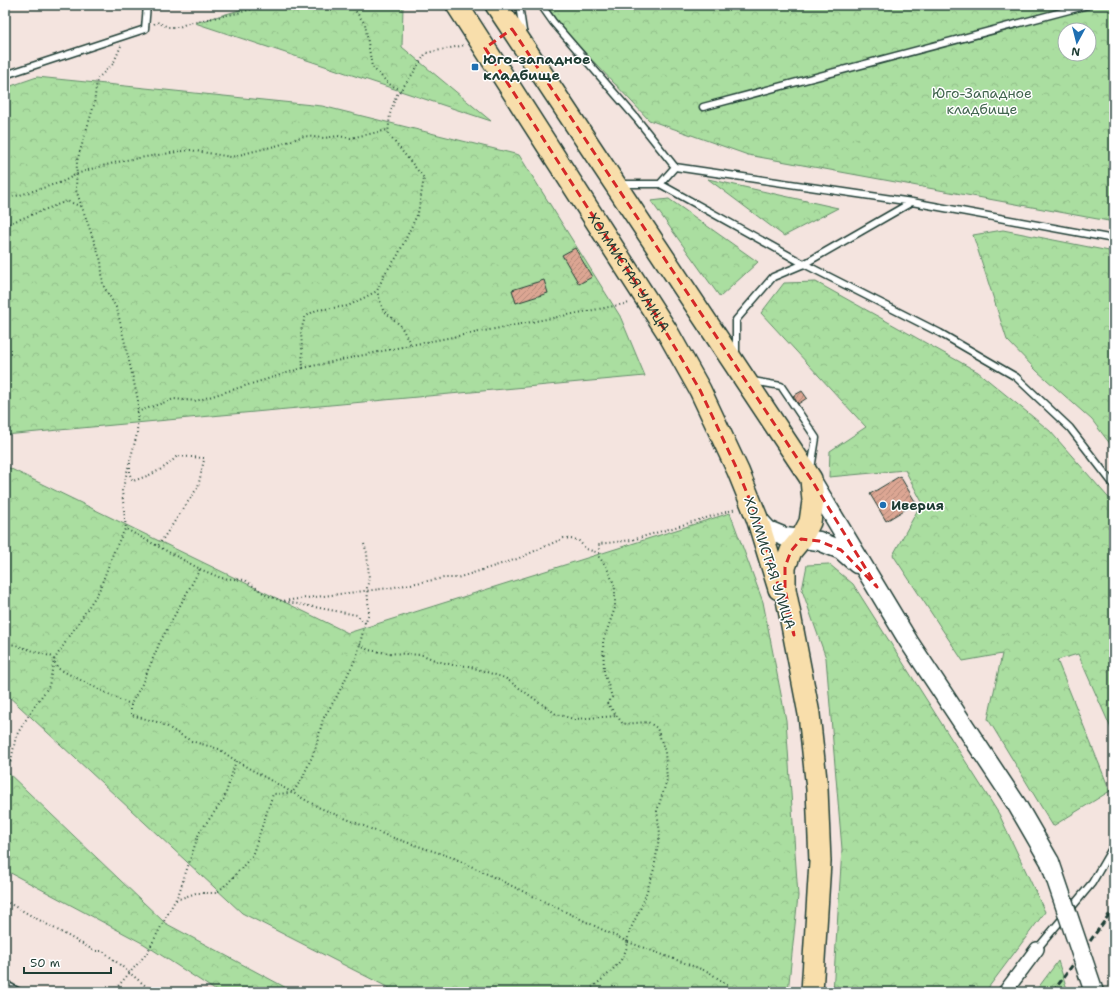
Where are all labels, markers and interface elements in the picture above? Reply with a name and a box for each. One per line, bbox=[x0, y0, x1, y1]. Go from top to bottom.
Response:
north arrow bbox=[1057, 22, 1097, 62]
text: N bbox=[1070, 43, 1081, 59]
place label: Юго-западное кладбище bbox=[483, 50, 590, 84]
marker: Юго-западное кладбище bbox=[470, 62, 480, 72]
park label: Юго-Западное кладбище bbox=[932, 84, 1032, 118]
street label: ХОЛМИСТАЯ УЛИЦА bbox=[584, 209, 674, 335]
street label: ХОЛМИСТАЯ УЛИЦА bbox=[740, 495, 800, 631]
place label: Иверия bbox=[891, 496, 944, 514]
marker: Иверия bbox=[878, 500, 888, 510]
scale bar bbox=[24, 949, 111, 975]
text: 50 m bbox=[30, 955, 60, 971]

